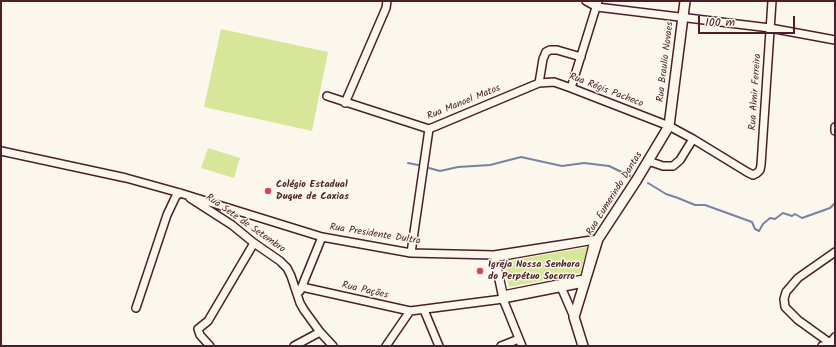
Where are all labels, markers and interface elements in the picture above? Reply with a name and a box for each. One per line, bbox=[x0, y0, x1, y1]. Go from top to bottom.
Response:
scale bar bbox=[700, 8, 797, 34]
text: 100 m bbox=[705, 13, 735, 32]
street label: Rua Braulio Novaes bbox=[655, 21, 677, 103]
street label: Rua Almir Ferreira bbox=[747, 53, 765, 131]
street label: Rua Régis Pacheco bbox=[567, 71, 645, 111]
street label: Rua Manoel Matos bbox=[426, 83, 502, 123]
street label: Rua Eumerindo Dantas bbox=[584, 150, 646, 238]
place label: Colégio Estadual Duque de Caxias bbox=[276, 179, 349, 202]
marker: Colégio Estadual Duque de Caxias bbox=[263, 186, 273, 196]
street label: Rua Sete de Setembro bbox=[203, 192, 287, 256]
street label: Rua Presidente Dultra bbox=[329, 222, 421, 248]
place label: Igreja Nossa Senhora do Perpétuo Socorro bbox=[488, 259, 580, 282]
marker: Igreja Nossa Senhora do Perpétuo Socorro bbox=[475, 266, 485, 276]
street label: Rua Pações bbox=[341, 280, 389, 302]

